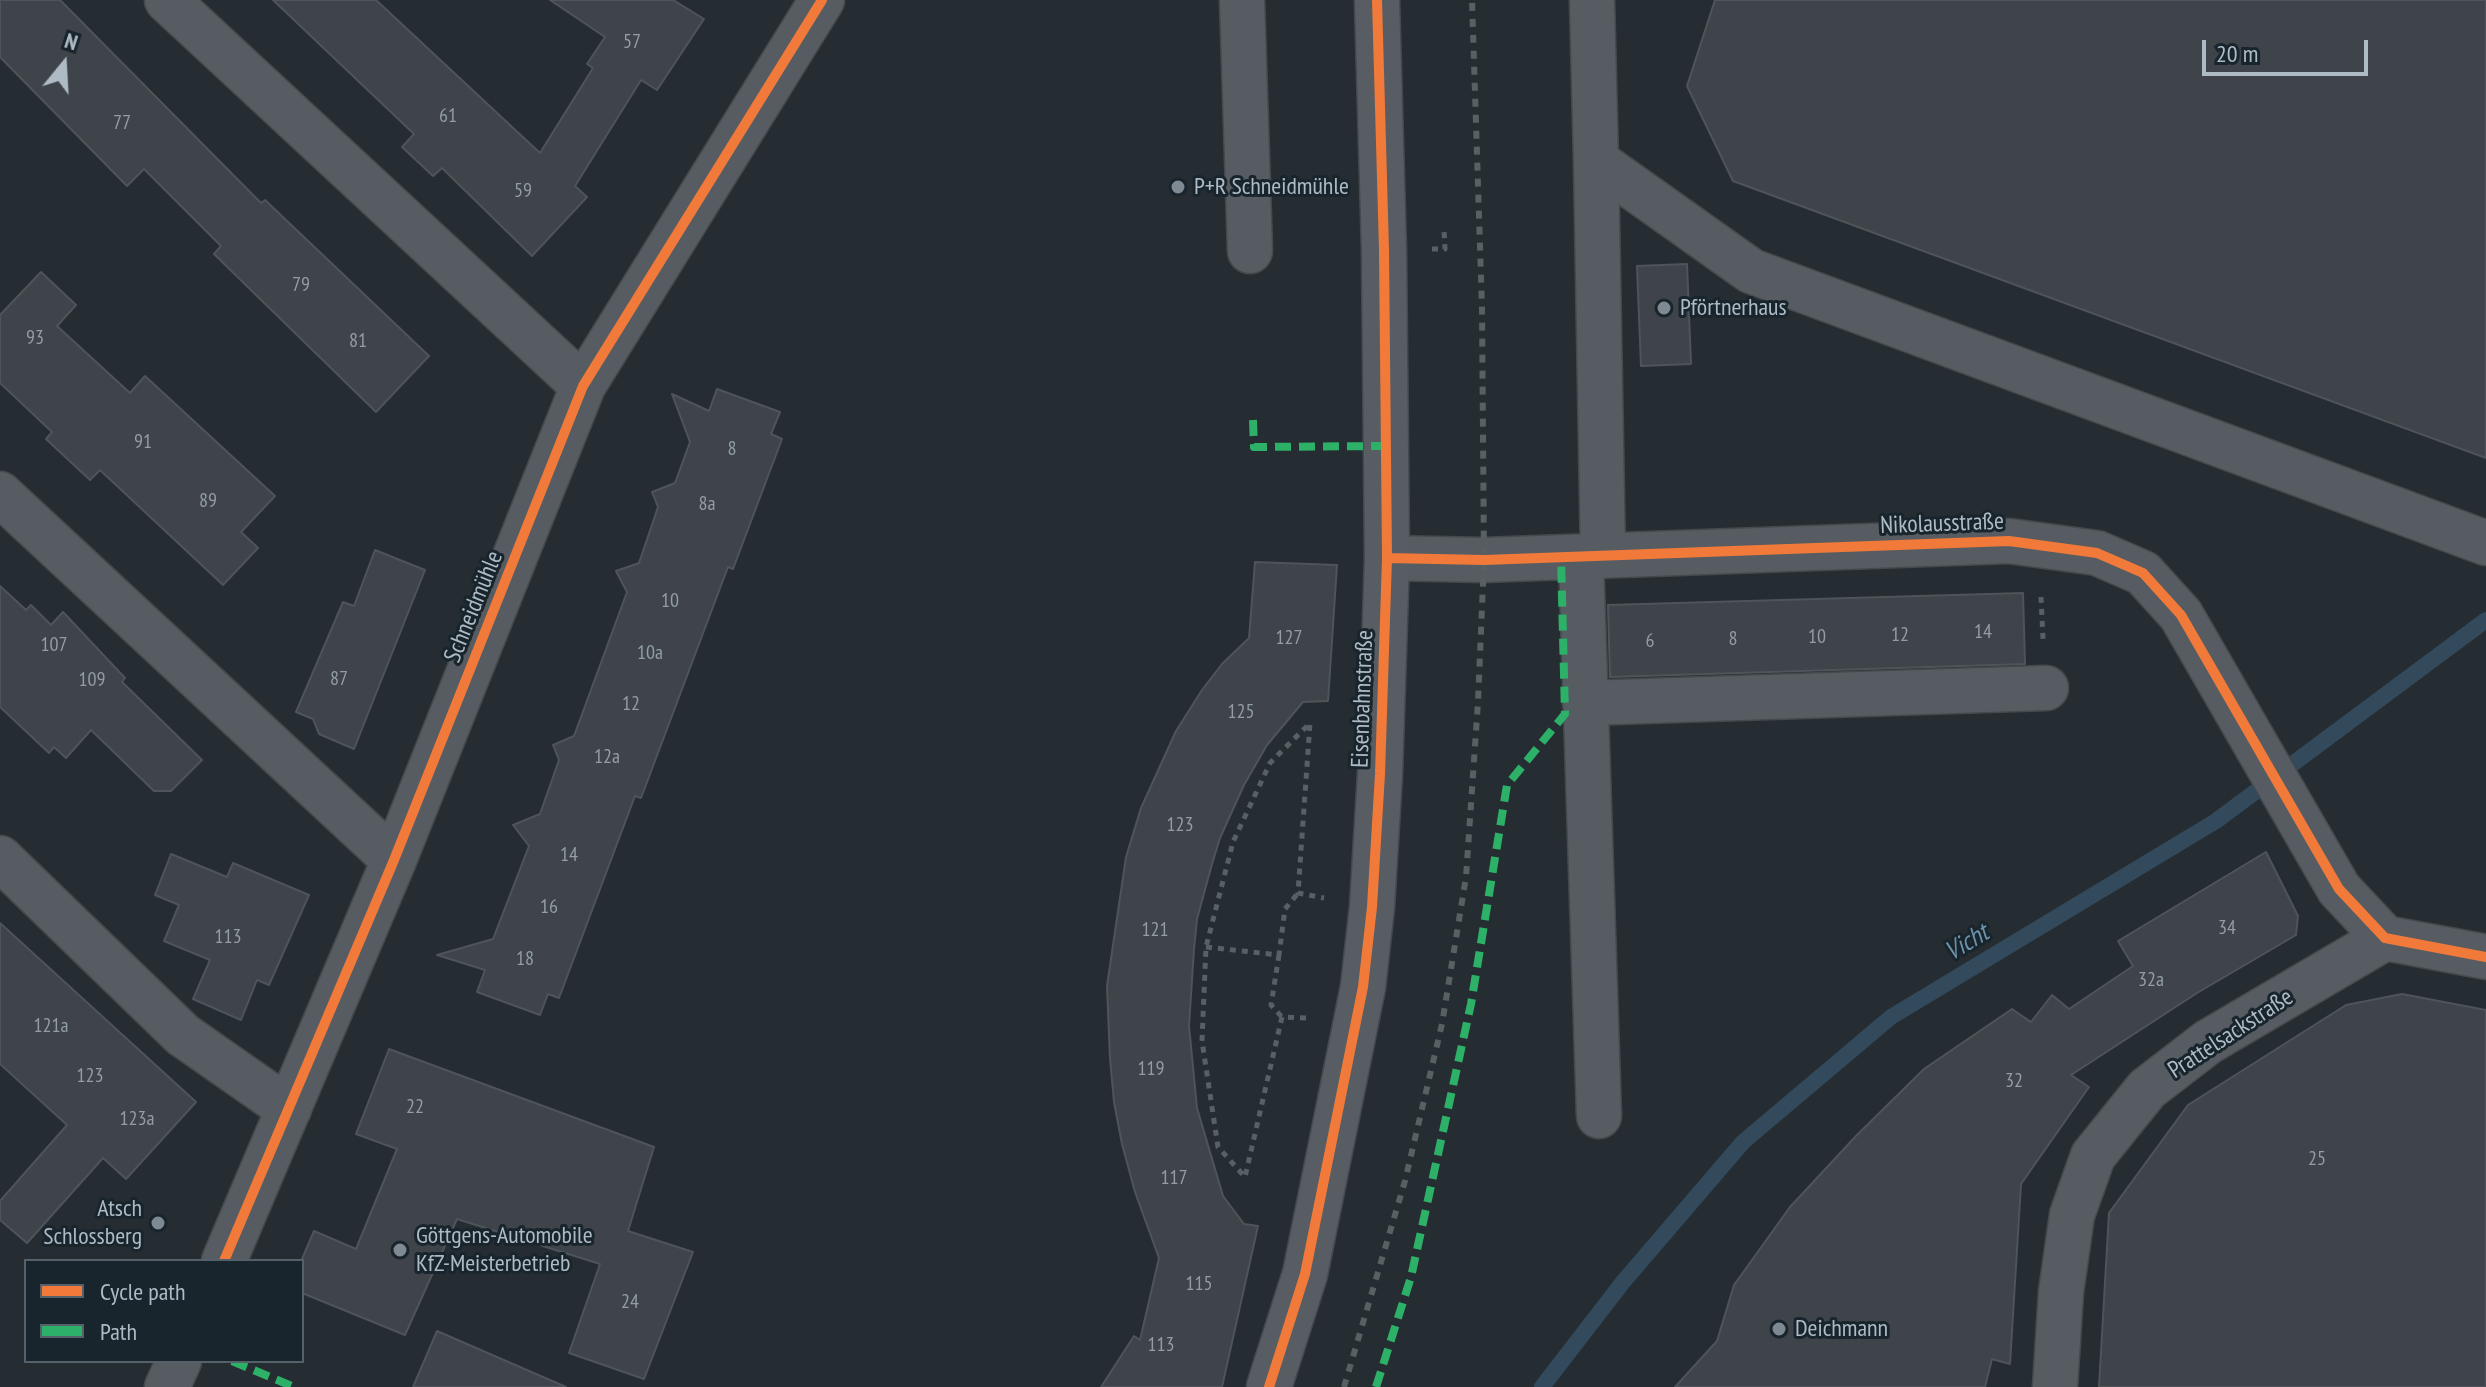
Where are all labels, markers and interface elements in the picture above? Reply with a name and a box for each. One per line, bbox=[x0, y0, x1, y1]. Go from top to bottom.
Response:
north arrow bbox=[24, 24, 104, 104]
scale bar bbox=[2206, 24, 2372, 74]
text: N bbox=[61, 26, 81, 56]
house number: 57 bbox=[623, 30, 641, 54]
text: 20 m bbox=[2216, 38, 2258, 69]
house number: 61 bbox=[439, 104, 457, 128]
house number: 77 bbox=[113, 111, 131, 135]
place label: P+R Schneidmühle bbox=[1194, 173, 1349, 201]
marker: P+R Schneidmühle bbox=[1169, 178, 1187, 196]
house number: 59 bbox=[514, 179, 532, 203]
house number: 79 bbox=[292, 273, 310, 297]
place label: Pförtnerhaus bbox=[1680, 294, 1787, 322]
marker: Pförtnerhaus bbox=[1655, 299, 1673, 317]
house number: 93 bbox=[26, 326, 44, 350]
house number: 81 bbox=[349, 329, 367, 353]
house number: 91 bbox=[134, 430, 152, 454]
house number: 8 bbox=[728, 437, 736, 461]
house number: 89 bbox=[199, 489, 217, 513]
house number: 8a bbox=[699, 492, 715, 516]
street label: Nikolausstraße bbox=[1880, 507, 2004, 541]
street label: Schneidmühle bbox=[439, 547, 509, 667]
house number: 10 bbox=[661, 589, 679, 613]
house number: 14 bbox=[1974, 620, 1992, 644]
house number: 12 bbox=[1891, 623, 1909, 647]
house number: 10 bbox=[1808, 625, 1826, 649]
house number: 127 bbox=[1276, 626, 1302, 650]
house number: 8 bbox=[1729, 627, 1737, 651]
house number: 6 bbox=[1646, 629, 1654, 653]
street label: Eisenbahnstraße bbox=[1346, 630, 1380, 768]
house number: 107 bbox=[41, 633, 67, 657]
house number: 10a bbox=[637, 641, 663, 665]
house number: 87 bbox=[330, 667, 348, 691]
house number: 109 bbox=[79, 668, 105, 692]
house number: 12 bbox=[622, 692, 640, 716]
house number: 125 bbox=[1228, 700, 1254, 724]
house number: 12a bbox=[594, 745, 620, 769]
house number: 123 bbox=[1167, 813, 1193, 837]
house number: 14 bbox=[560, 843, 578, 867]
house number: 16 bbox=[540, 895, 558, 919]
house number: 34 bbox=[2218, 916, 2236, 940]
house number: 121 bbox=[1142, 918, 1168, 942]
water label: Vicht bbox=[1939, 918, 1995, 968]
house number: 113 bbox=[215, 925, 241, 949]
house number: 18 bbox=[516, 947, 534, 971]
house number: 32a bbox=[2138, 968, 2164, 992]
street label: Prattelsackstraße bbox=[2163, 983, 2299, 1085]
house number: 121a bbox=[34, 1014, 68, 1038]
house number: 119 bbox=[1138, 1057, 1164, 1081]
house number: 123 bbox=[77, 1064, 103, 1088]
house number: 32 bbox=[2005, 1069, 2023, 1093]
house number: 22 bbox=[406, 1095, 424, 1119]
house number: 123a bbox=[120, 1107, 154, 1131]
house number: 25 bbox=[2308, 1147, 2326, 1171]
house number: 117 bbox=[1161, 1166, 1187, 1190]
place label: Atsch Schlossberg bbox=[43, 1195, 142, 1251]
marker: Atsch Schlossberg bbox=[149, 1214, 167, 1232]
place label: Göttgens-Automobile KfZ-Meisterbetrieb bbox=[416, 1222, 593, 1278]
marker: Göttgens-Automobile KfZ-Meisterbetrieb bbox=[391, 1241, 409, 1259]
legend bbox=[24, 1259, 304, 1363]
house number: 115 bbox=[1186, 1272, 1212, 1296]
text: Cycle path bbox=[100, 1276, 186, 1307]
house number: 24 bbox=[621, 1290, 639, 1314]
place label: Deichmann bbox=[1795, 1315, 1888, 1343]
text: Path bbox=[100, 1316, 137, 1347]
marker: Deichmann bbox=[1770, 1320, 1788, 1338]
house number: 113 bbox=[1148, 1333, 1174, 1357]

